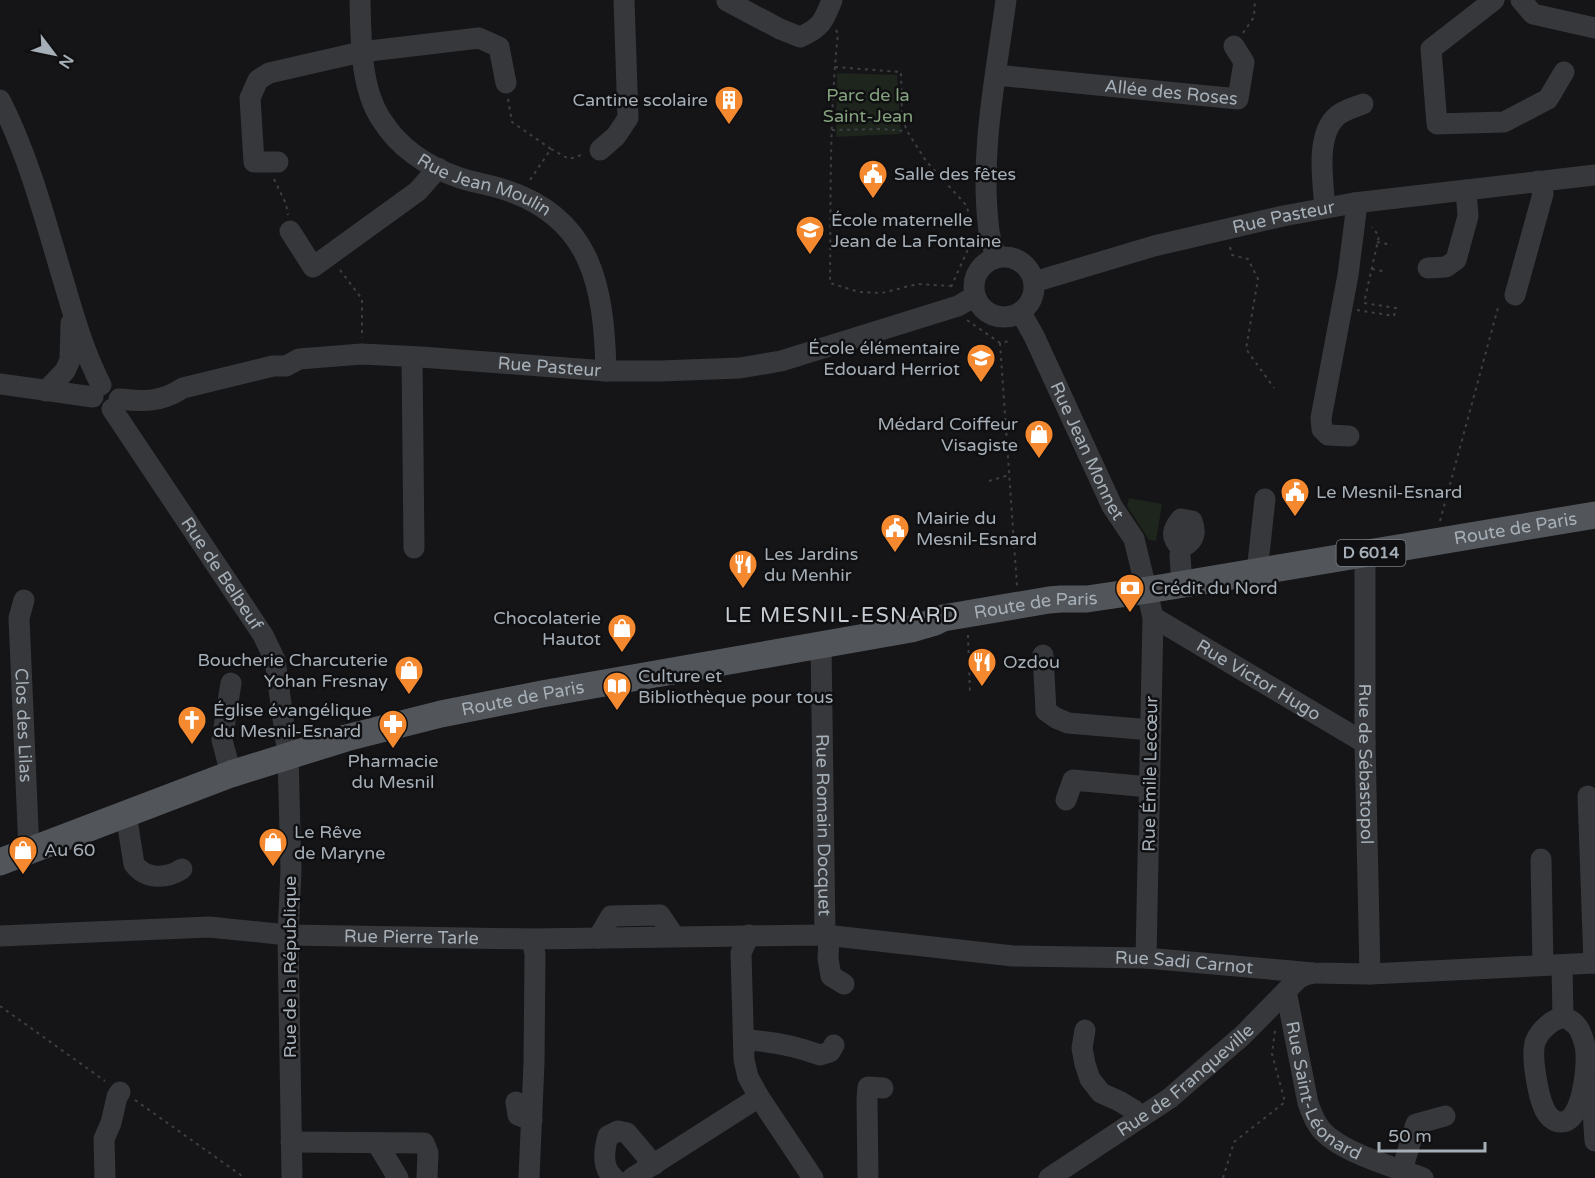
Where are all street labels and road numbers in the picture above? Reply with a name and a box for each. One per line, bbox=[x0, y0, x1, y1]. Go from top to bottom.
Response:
street label: Allée des Roses bbox=[1104, 75, 1239, 110]
street label: Rue Jean Moulin bbox=[413, 149, 555, 221]
street label: Rue Pasteur bbox=[1230, 196, 1336, 238]
street label: Rue Pasteur bbox=[497, 352, 602, 382]
street label: Rue Jean Monnet bbox=[1045, 378, 1129, 524]
street label: Route de Paris bbox=[1452, 507, 1579, 550]
street label: Rue de Belbeuf bbox=[176, 513, 268, 634]
road number: D 6014 bbox=[1336, 540, 1406, 566]
street label: Route de Paris bbox=[972, 587, 1099, 624]
street label: Rue Victor Hugo bbox=[1192, 634, 1325, 725]
street label: Clos des Lilas bbox=[10, 668, 37, 783]
street label: Route de Paris bbox=[460, 676, 586, 721]
street label: Rue de Sébastopol bbox=[1354, 684, 1378, 845]
street label: Rue Émile Lecœur bbox=[1138, 696, 1162, 852]
street label: Rue Romain Docquet bbox=[811, 734, 836, 916]
street label: Rue de la République bbox=[279, 876, 301, 1058]
street label: Rue Pierre Tarle bbox=[344, 925, 479, 949]
street label: Rue Sadi Carnot bbox=[1115, 947, 1254, 979]
street label: Rue de Franqueville bbox=[1113, 1019, 1259, 1141]
street label: Rue Saint-Léonard bbox=[1281, 1019, 1365, 1165]

